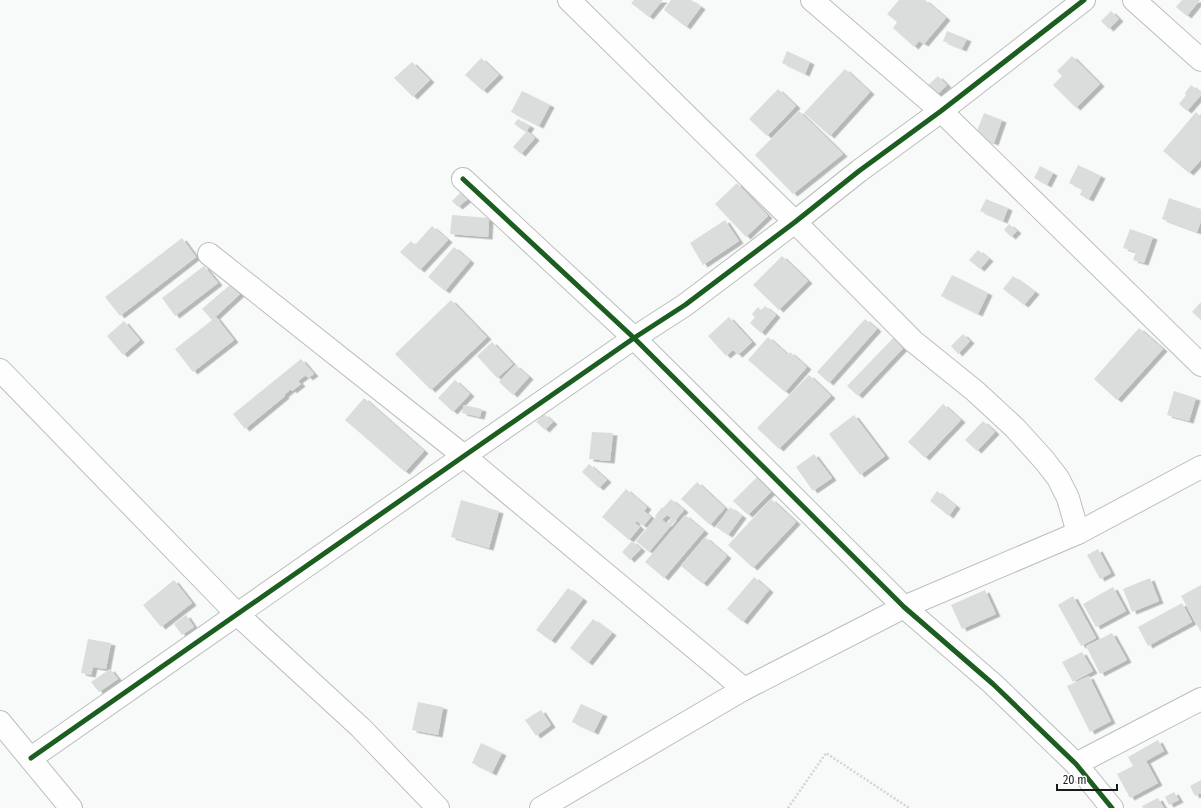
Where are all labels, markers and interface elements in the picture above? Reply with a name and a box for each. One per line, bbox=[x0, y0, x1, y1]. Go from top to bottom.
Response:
scale bar bbox=[1057, 766, 1117, 792]
text: 20 m bbox=[1063, 773, 1087, 787]

